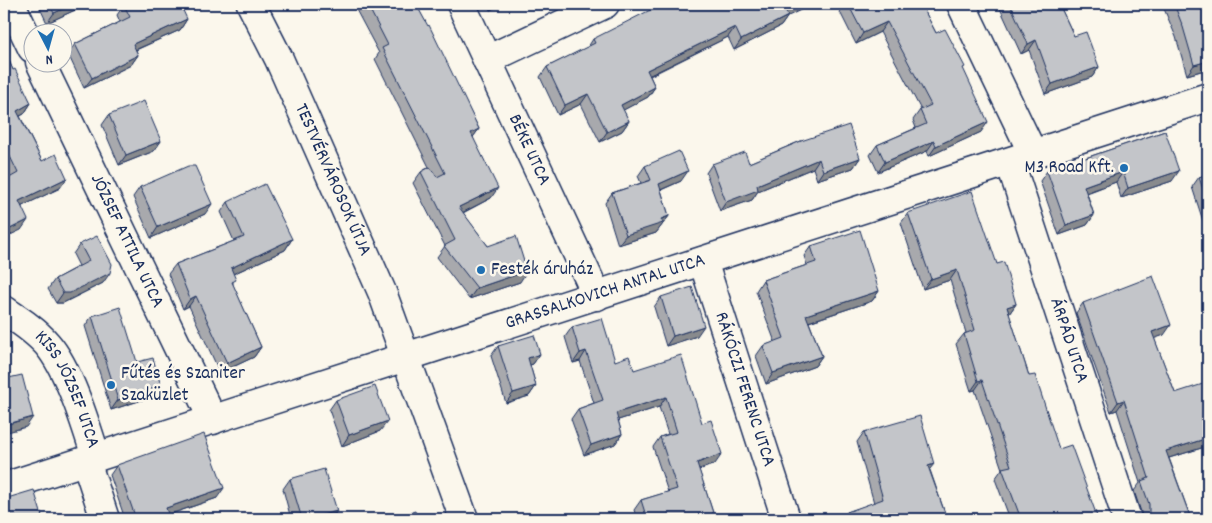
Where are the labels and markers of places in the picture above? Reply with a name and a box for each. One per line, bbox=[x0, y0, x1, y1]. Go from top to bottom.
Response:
place label: M3 Road Kft. bbox=[1025, 155, 1114, 182]
marker: M3 Road Kft. bbox=[1118, 162, 1130, 174]
place label: Festék áruház bbox=[491, 257, 593, 284]
marker: Festék áruház bbox=[475, 264, 487, 276]
place label: Fűtés és Szaniter Szaküzlet bbox=[121, 361, 245, 410]
marker: Fűtés és Szaniter Szaküzlet bbox=[105, 379, 117, 391]

